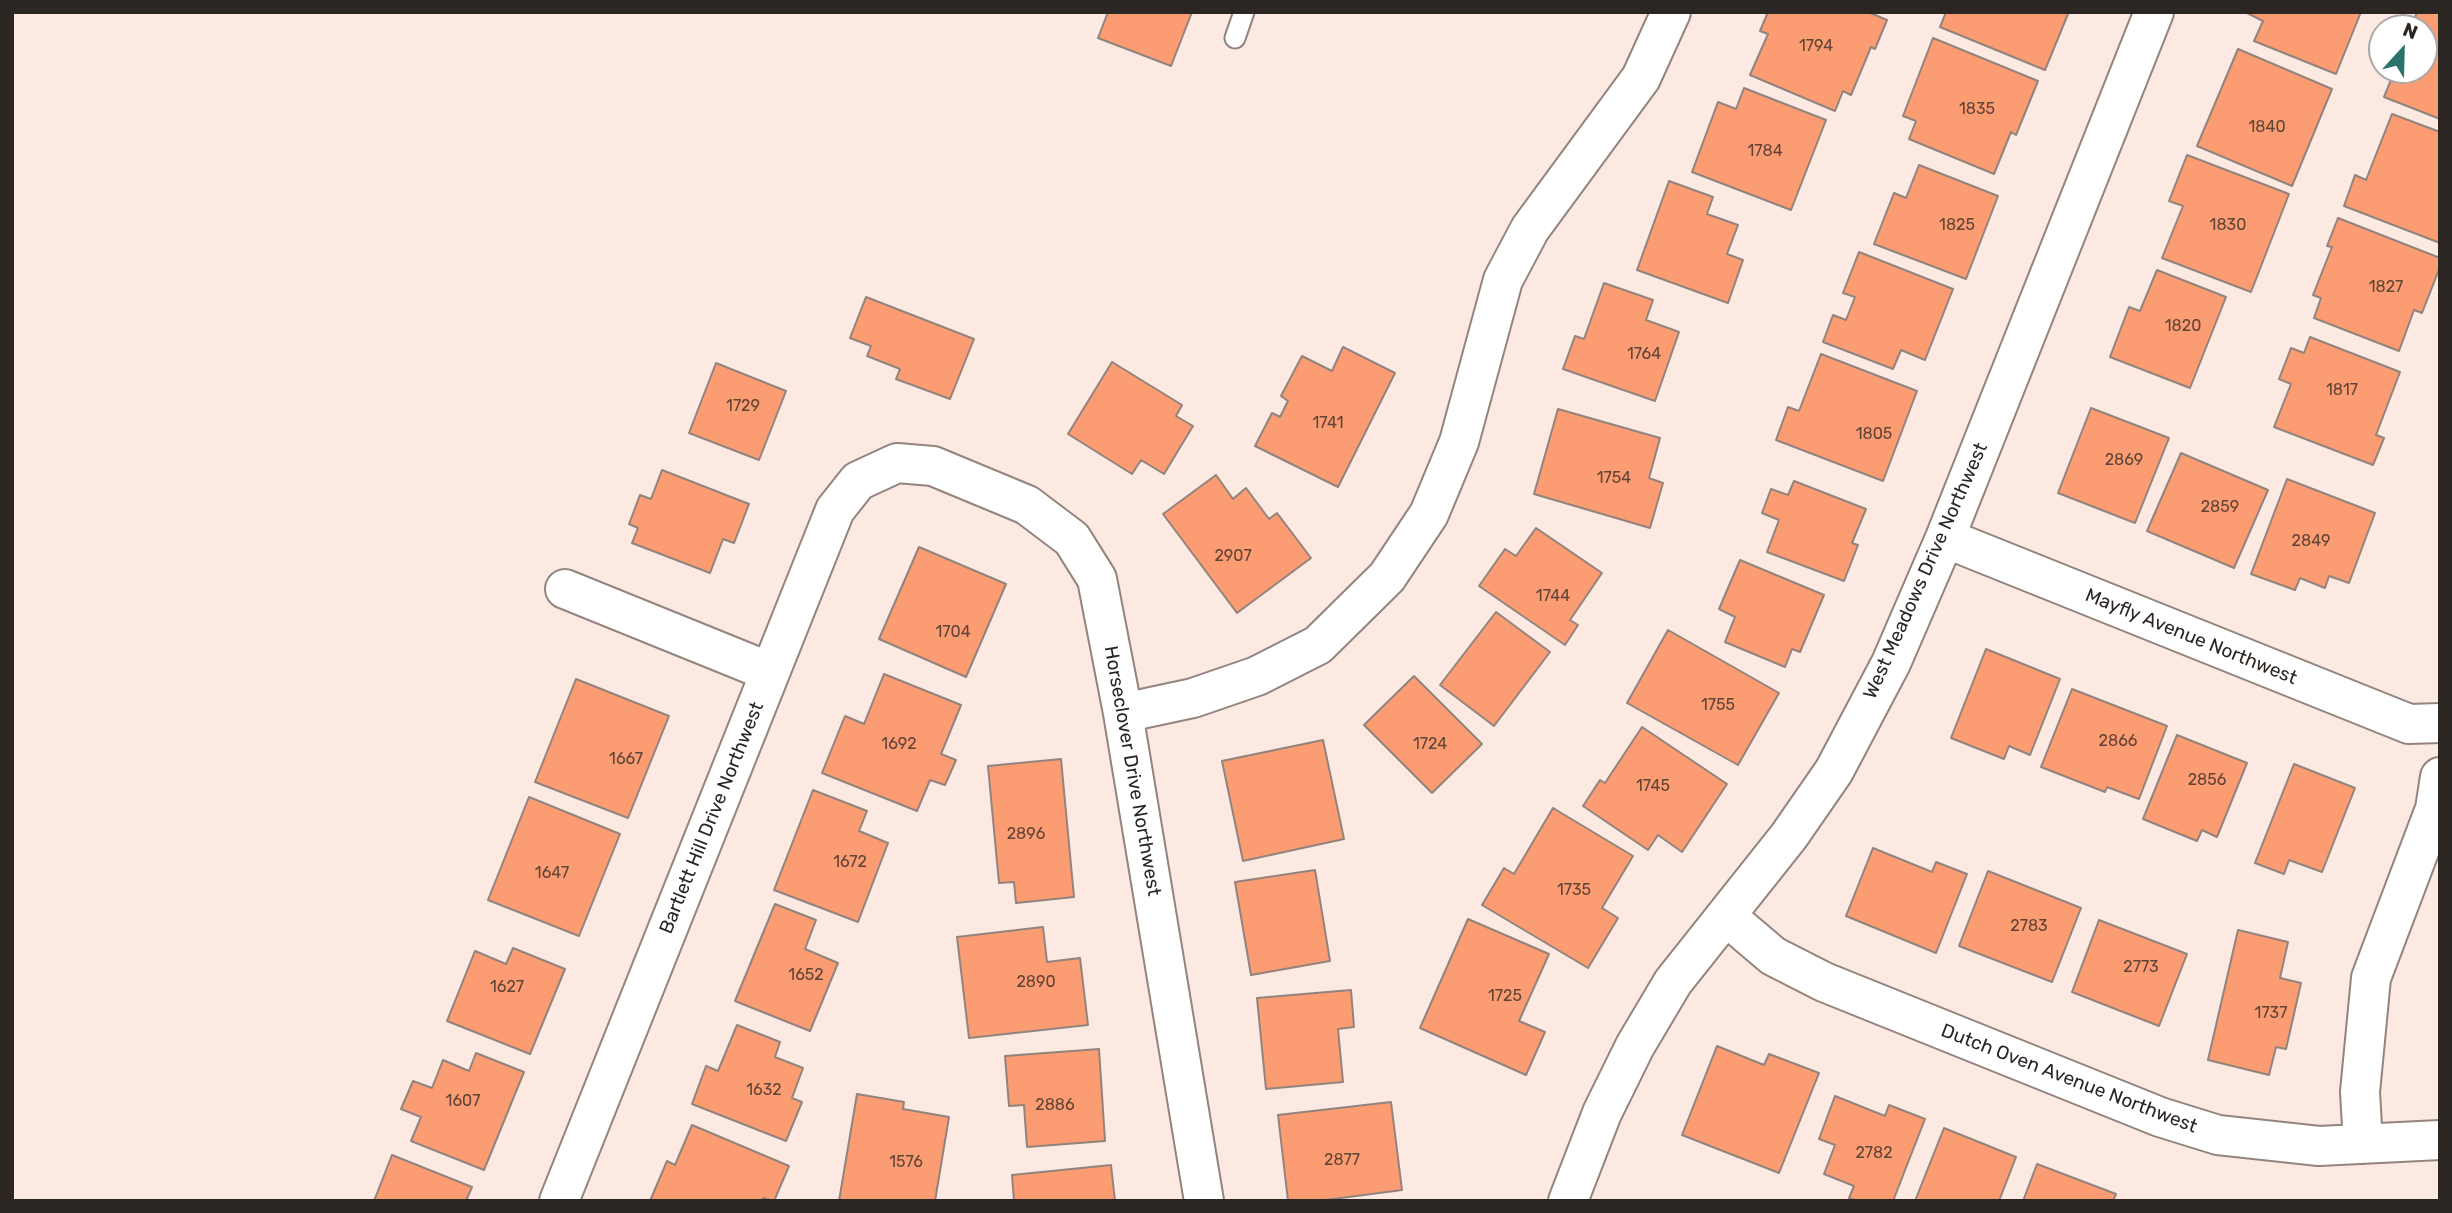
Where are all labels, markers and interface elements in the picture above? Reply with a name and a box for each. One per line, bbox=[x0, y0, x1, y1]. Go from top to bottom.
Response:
north arrow bbox=[2368, 14, 2438, 84]
text: N bbox=[2400, 18, 2421, 44]
house number: 1794 bbox=[1799, 36, 1833, 56]
house number: 1835 bbox=[1959, 99, 1995, 119]
house number: 1840 bbox=[2248, 117, 2286, 137]
house number: 1784 bbox=[1747, 141, 1783, 161]
house number: 1825 bbox=[1939, 215, 1975, 235]
house number: 1830 bbox=[2210, 215, 2246, 235]
house number: 1827 bbox=[2369, 277, 2403, 297]
house number: 1820 bbox=[2165, 316, 2201, 336]
house number: 1764 bbox=[1627, 344, 1661, 364]
house number: 1817 bbox=[2326, 380, 2358, 400]
house number: 1729 bbox=[726, 396, 760, 416]
house number: 1741 bbox=[1313, 413, 1343, 433]
house number: 1805 bbox=[1856, 424, 1892, 444]
street label: West Meadows Drive Northwest bbox=[1859, 439, 1993, 703]
house number: 2869 bbox=[2105, 450, 2143, 470]
house number: 1754 bbox=[1597, 468, 1631, 488]
house number: 2859 bbox=[2201, 497, 2239, 517]
house number: 2849 bbox=[2292, 531, 2330, 551]
house number: 2907 bbox=[1214, 546, 1252, 566]
street label: Mayfly Avenue Northwest bbox=[2082, 584, 2300, 690]
house number: 1744 bbox=[1536, 586, 1570, 606]
house number: 1704 bbox=[935, 622, 971, 642]
street label: Horseclover Drive Northwest bbox=[1099, 644, 1165, 898]
house number: 1755 bbox=[1701, 695, 1735, 715]
street label: Bartlett Hill Drive Northwest bbox=[655, 699, 769, 937]
house number: 2866 bbox=[2099, 731, 2137, 751]
house number: 1692 bbox=[881, 734, 917, 754]
house number: 1724 bbox=[1413, 734, 1447, 754]
house number: 1667 bbox=[609, 749, 643, 769]
house number: 2856 bbox=[2188, 770, 2226, 790]
house number: 1745 bbox=[1636, 776, 1670, 796]
house number: 2896 bbox=[1007, 824, 1045, 844]
house number: 1672 bbox=[833, 852, 867, 872]
house number: 1647 bbox=[535, 863, 569, 883]
house number: 1735 bbox=[1557, 880, 1591, 900]
house number: 2783 bbox=[2010, 916, 2048, 936]
house number: 2773 bbox=[2123, 957, 2159, 977]
house number: 1652 bbox=[788, 965, 824, 985]
house number: 2890 bbox=[1016, 972, 1056, 992]
house number: 1627 bbox=[490, 977, 524, 997]
house number: 1725 bbox=[1488, 986, 1522, 1006]
house number: 1737 bbox=[2255, 1003, 2287, 1023]
street label: Dutch Oven Avenue Northwest bbox=[1938, 1020, 2200, 1138]
house number: 1632 bbox=[746, 1080, 782, 1100]
house number: 1607 bbox=[446, 1091, 480, 1111]
house number: 2886 bbox=[1035, 1095, 1075, 1115]
house number: 2782 bbox=[1855, 1143, 1893, 1163]
house number: 2877 bbox=[1324, 1150, 1360, 1170]
house number: 1576 bbox=[889, 1152, 923, 1172]

